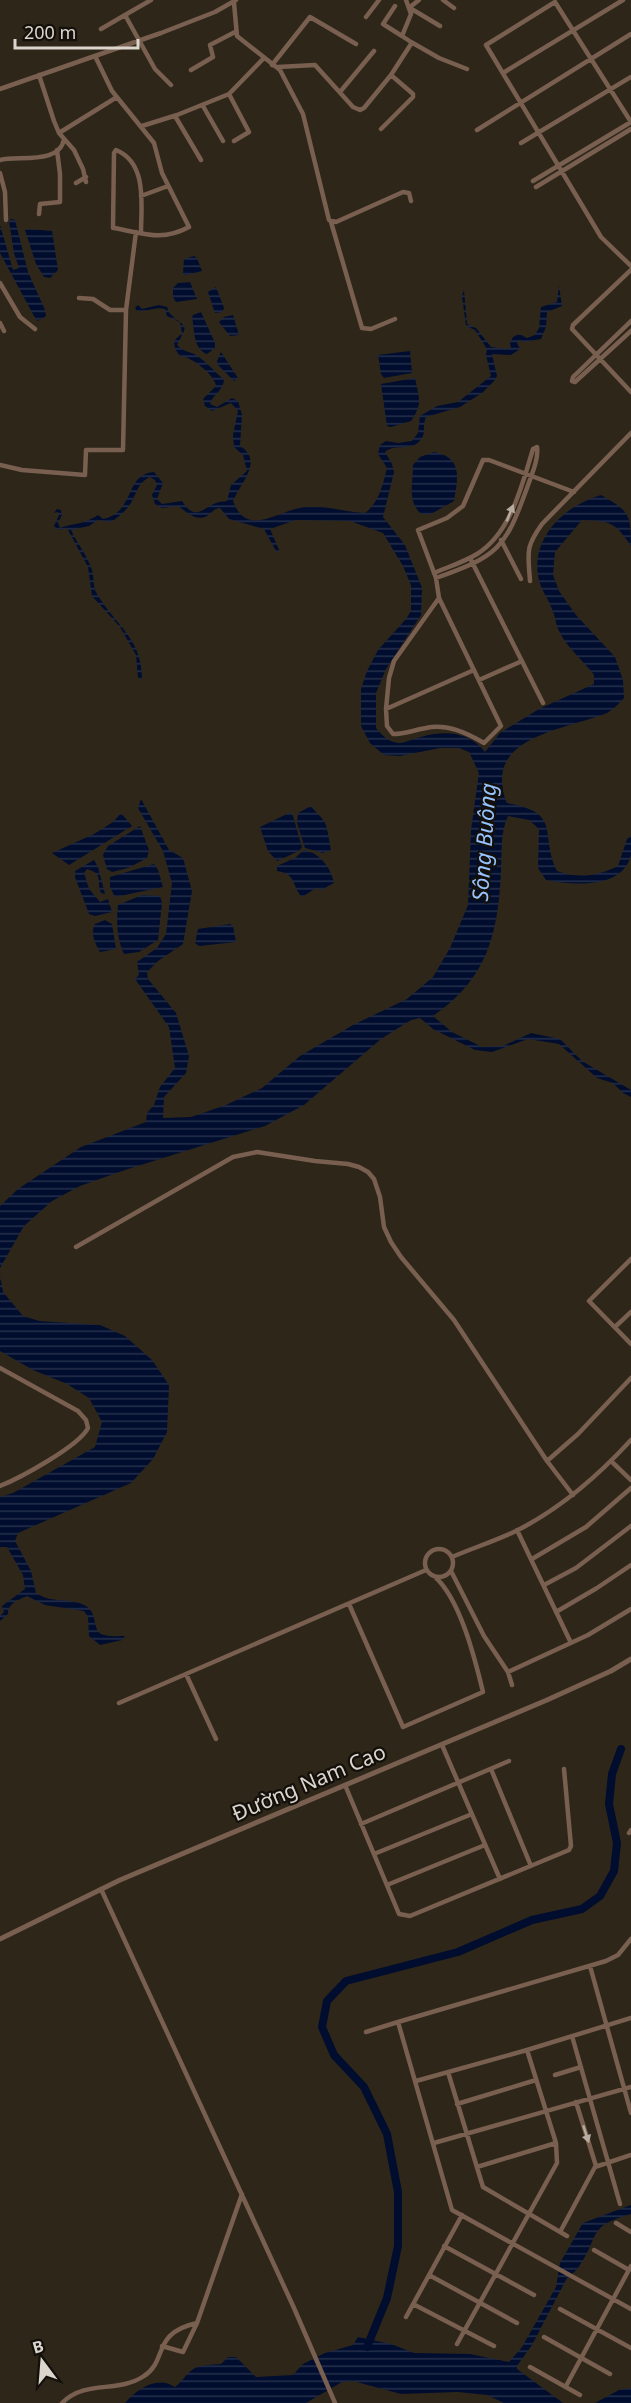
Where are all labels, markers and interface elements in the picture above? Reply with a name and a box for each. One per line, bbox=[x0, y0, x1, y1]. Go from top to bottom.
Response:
scale bar bbox=[15, 12, 138, 50]
text: 200 m bbox=[24, 20, 76, 44]
one-way arrow bbox=[505, 504, 515, 522]
water label: Sông Buông bbox=[464, 782, 502, 902]
street label: Đường Nam Cao bbox=[227, 1737, 390, 1827]
one-way arrow bbox=[582, 2125, 592, 2143]
north arrow bbox=[12, 2331, 72, 2391]
text: B bbox=[30, 2335, 46, 2359]

